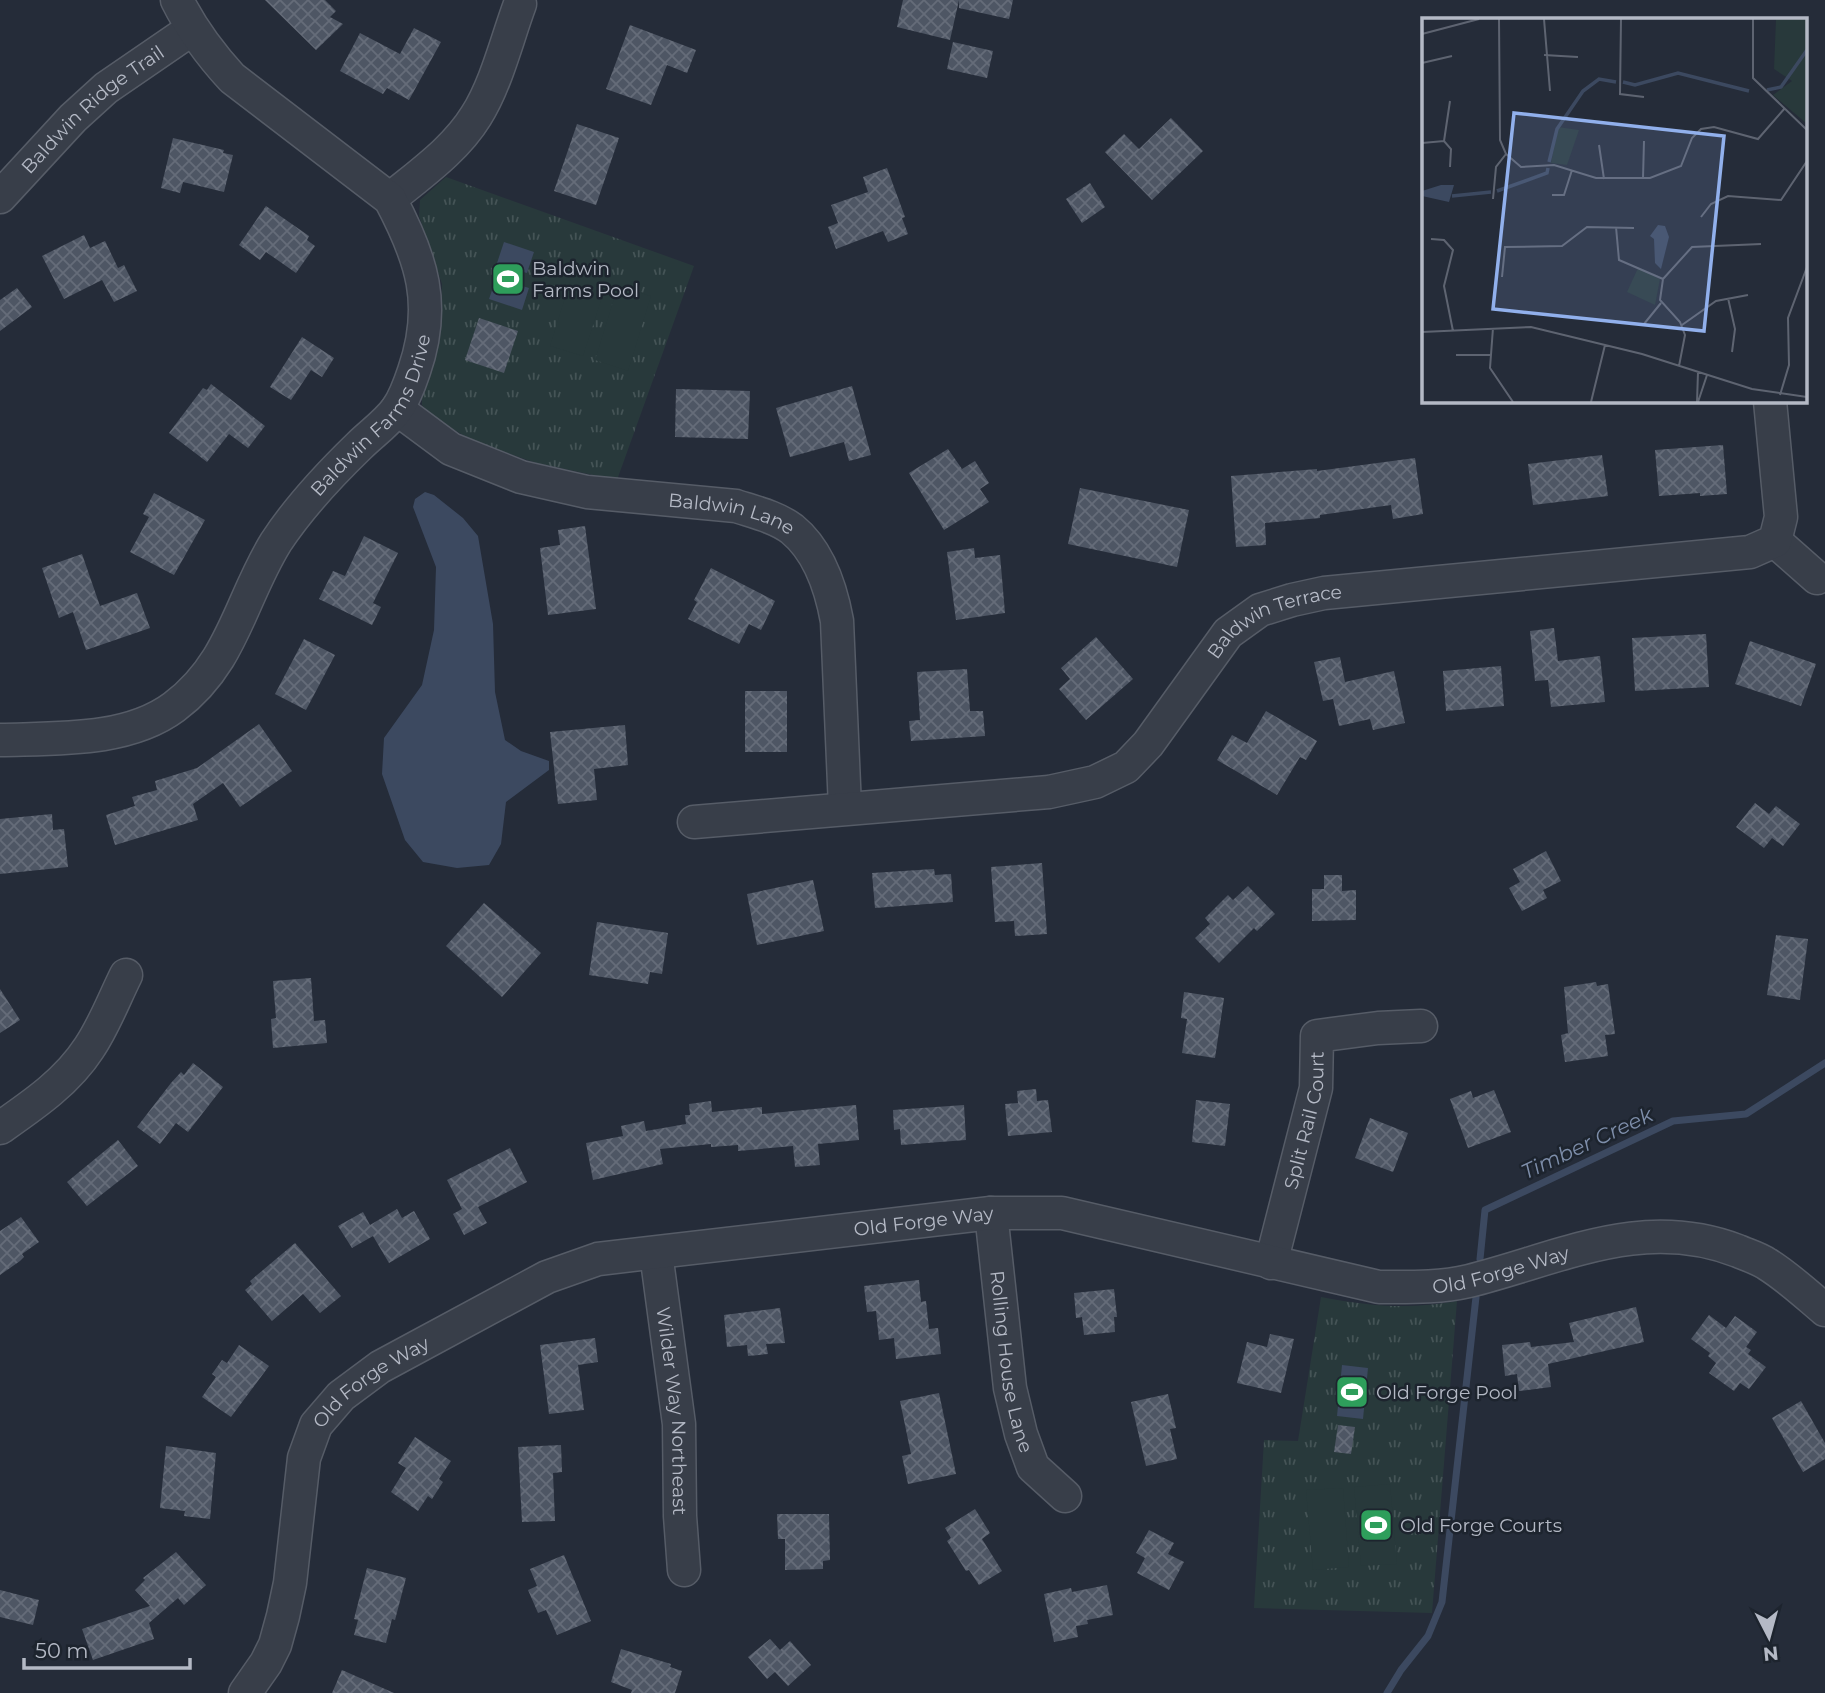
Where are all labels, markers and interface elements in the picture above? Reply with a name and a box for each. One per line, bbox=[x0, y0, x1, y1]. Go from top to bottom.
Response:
inset map bbox=[1422, 18, 1808, 402]
street label: Baldwin Ridge Trail bbox=[16, 40, 168, 178]
place label: Baldwin Farms Pool bbox=[532, 257, 639, 302]
sports icon: Baldwin Farms Pool bbox=[489, 260, 527, 298]
street label: Baldwin Farms Drive bbox=[305, 332, 435, 501]
street label: Baldwin Lane bbox=[667, 488, 799, 539]
street label: Baldwin Terrace bbox=[1202, 580, 1343, 663]
street label: Split Rail Court bbox=[1279, 1051, 1328, 1192]
water label: Timber Creek bbox=[1517, 1101, 1658, 1184]
street label: Old Forge Way bbox=[852, 1201, 996, 1240]
street label: Old Forge Way bbox=[1431, 1241, 1572, 1298]
street label: Rolling House Lane bbox=[986, 1269, 1038, 1456]
street label: Wilder Way Northeast bbox=[652, 1305, 691, 1516]
street label: Old Forge Way bbox=[307, 1331, 434, 1432]
sports icon: Old Forge Pool bbox=[1333, 1373, 1371, 1411]
place label: Old Forge Pool bbox=[1376, 1381, 1518, 1404]
sports icon: Old Forge Courts bbox=[1357, 1506, 1395, 1544]
place label: Old Forge Courts bbox=[1400, 1514, 1562, 1537]
north arrow bbox=[1734, 1602, 1804, 1672]
scale bar bbox=[24, 1626, 191, 1670]
text: 50 m bbox=[35, 1638, 89, 1663]
text: N bbox=[1762, 1641, 1780, 1666]

